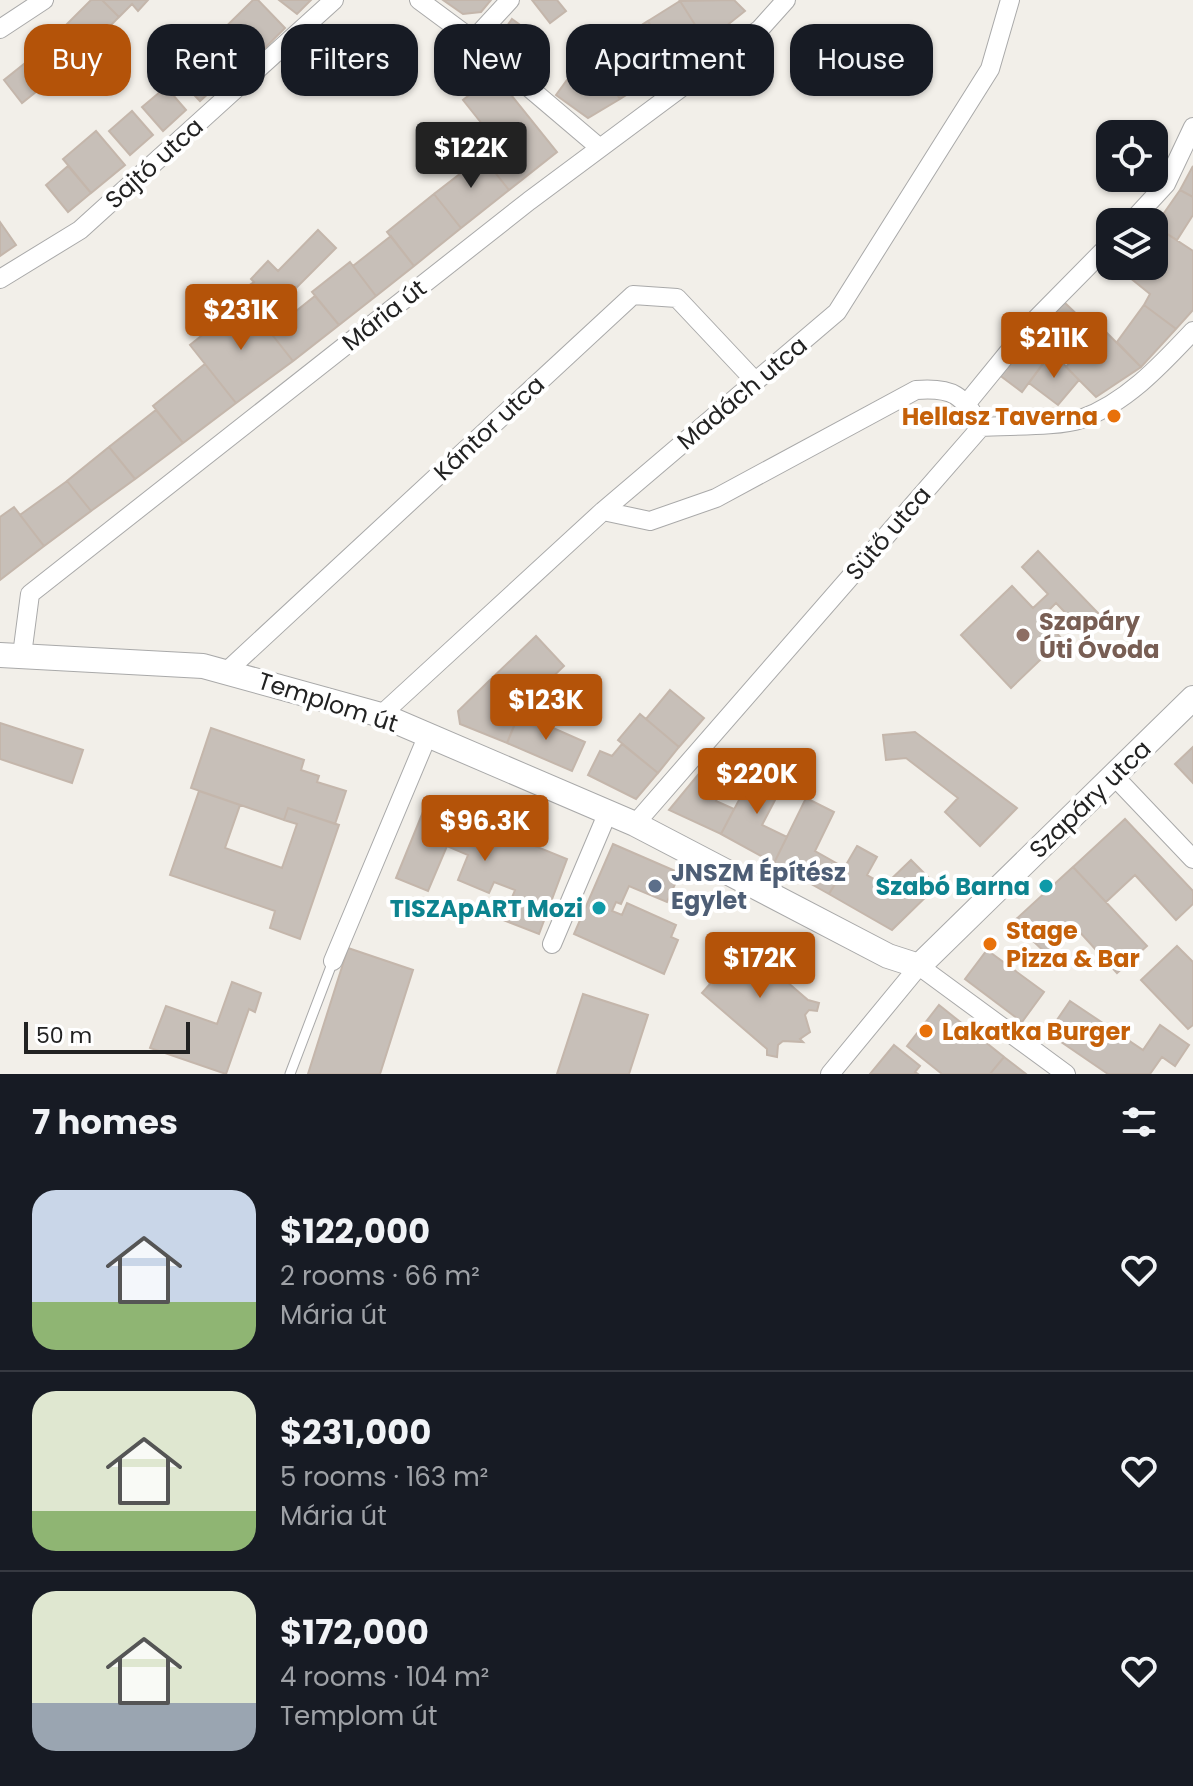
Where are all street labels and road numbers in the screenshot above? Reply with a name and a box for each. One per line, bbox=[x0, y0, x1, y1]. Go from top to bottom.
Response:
street label: Sajtó utca bbox=[98, 110, 210, 216]
street label: Mária út bbox=[335, 272, 433, 358]
street label: Madách utca bbox=[670, 329, 814, 457]
street label: Kántor utca bbox=[426, 368, 552, 488]
street label: Sütő utca bbox=[838, 479, 938, 587]
street label: Templom út bbox=[254, 664, 402, 740]
street label: Szapáry utca bbox=[1022, 732, 1158, 866]

